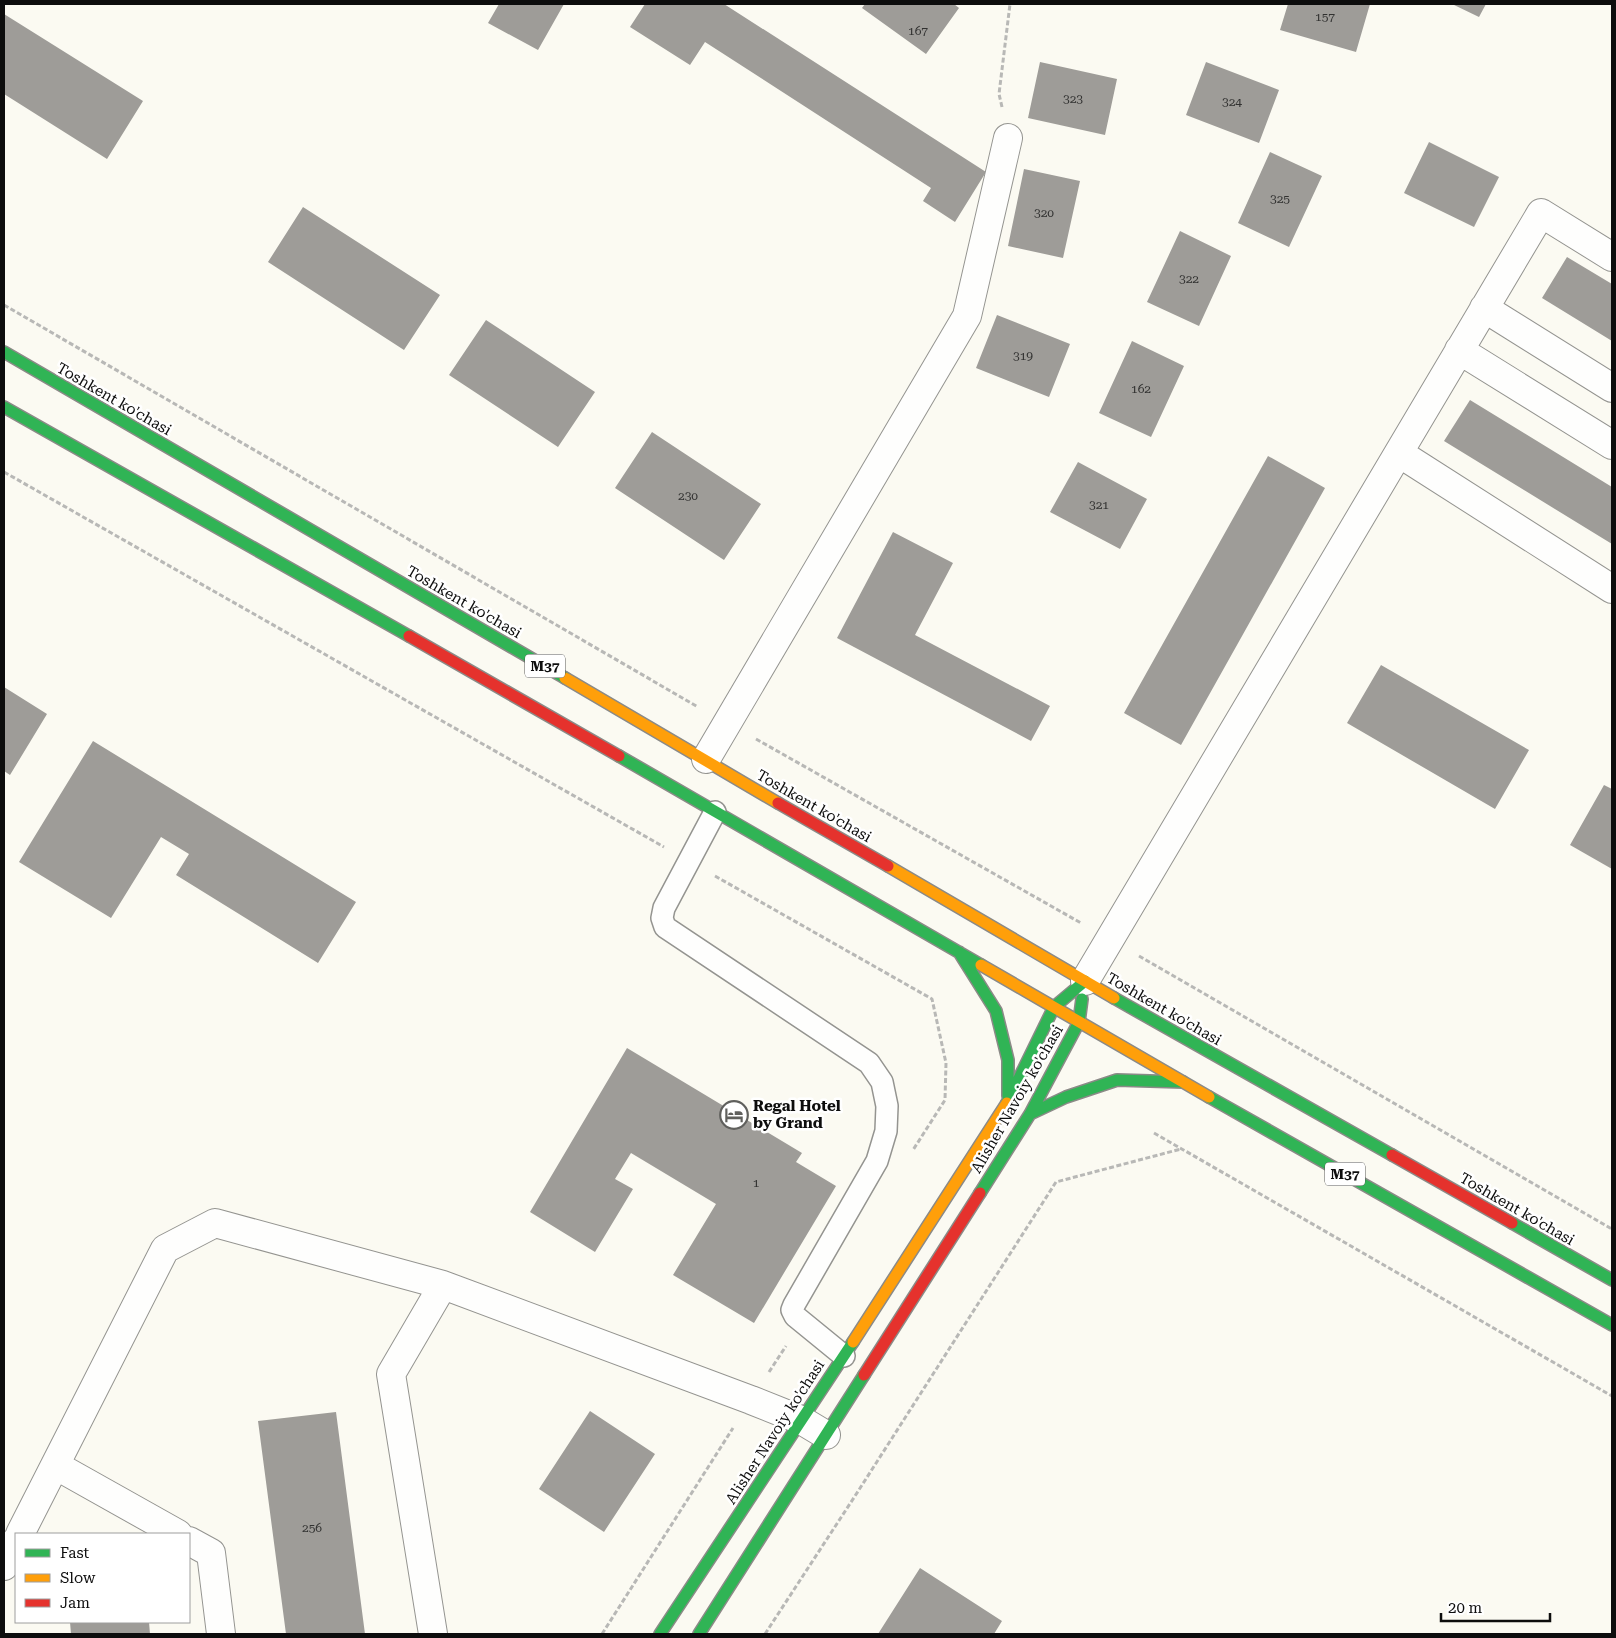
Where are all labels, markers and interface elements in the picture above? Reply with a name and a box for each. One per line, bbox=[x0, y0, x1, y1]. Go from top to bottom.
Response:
house number: 157 bbox=[1315, 10, 1335, 24]
house number: 167 bbox=[908, 24, 928, 38]
house number: 323 bbox=[1063, 92, 1083, 106]
house number: 324 bbox=[1222, 95, 1242, 109]
house number: 325 bbox=[1270, 192, 1290, 206]
house number: 320 bbox=[1034, 206, 1054, 220]
house number: 322 bbox=[1179, 272, 1199, 286]
house number: 319 bbox=[1013, 349, 1033, 363]
street label: Toshkent ko'chasi bbox=[53, 359, 175, 439]
house number: 162 bbox=[1131, 382, 1151, 396]
house number: 230 bbox=[678, 489, 698, 503]
house number: 321 bbox=[1089, 498, 1109, 512]
street label: Toshkent ko'chasi bbox=[403, 562, 525, 642]
road number: M37 bbox=[525, 654, 565, 678]
street label: Toshkent ko'chasi bbox=[753, 766, 875, 846]
street label: Toshkent ko'chasi bbox=[1103, 969, 1225, 1049]
street label: Alisher Navoiy ko'chasi bbox=[967, 1022, 1067, 1176]
place label: Regal Hotel by Grand bbox=[753, 1097, 841, 1132]
hotel icon: Regal Hotel by Grand bbox=[719, 1100, 749, 1130]
road number: M37 bbox=[1325, 1162, 1365, 1186]
street label: Toshkent ko'chasi bbox=[1456, 1169, 1578, 1249]
house number: 1 bbox=[753, 1176, 760, 1190]
street label: Alisher Navoiy ko'chasi bbox=[722, 1356, 828, 1507]
house number: 256 bbox=[302, 1521, 322, 1535]
legend bbox=[15, 1533, 190, 1623]
text: Fast bbox=[60, 1544, 90, 1562]
text: Slow bbox=[60, 1569, 96, 1587]
scale bar bbox=[1441, 1590, 1550, 1622]
text: Jam bbox=[60, 1594, 90, 1612]
text: 20 m bbox=[1448, 1599, 1483, 1617]

